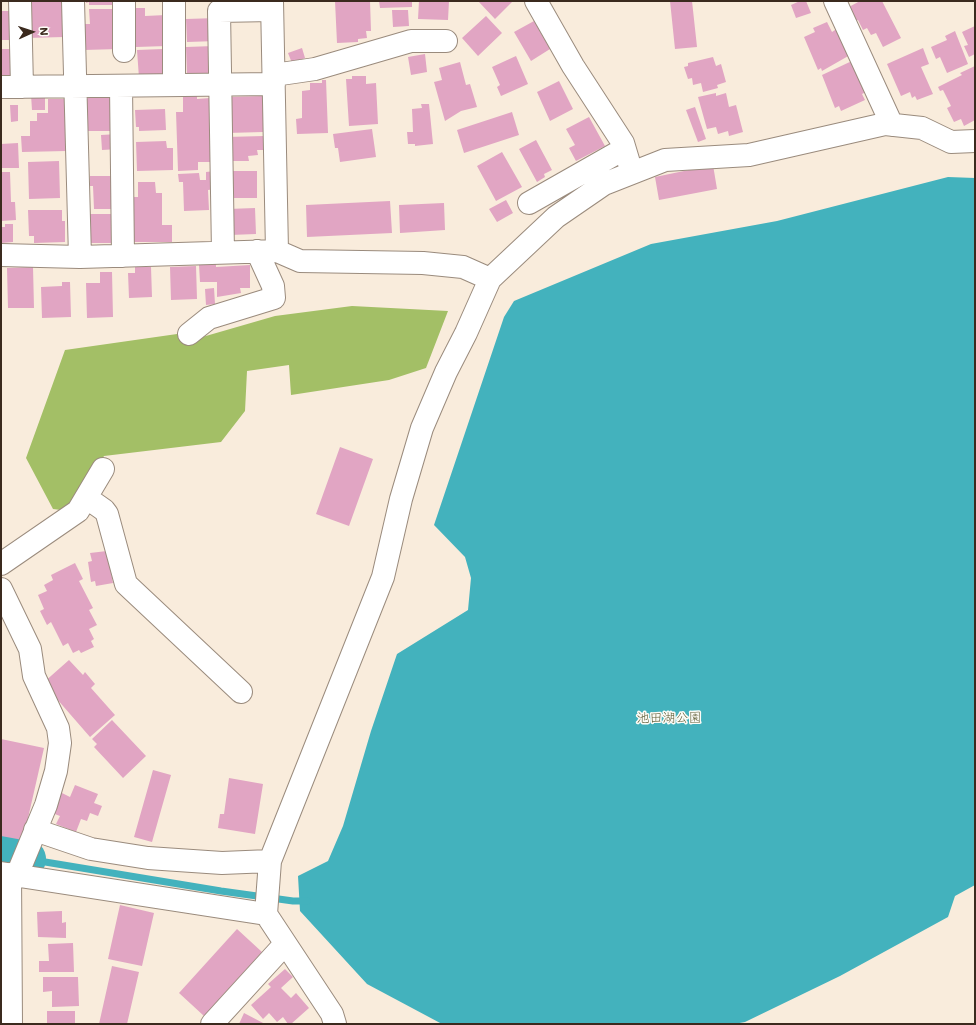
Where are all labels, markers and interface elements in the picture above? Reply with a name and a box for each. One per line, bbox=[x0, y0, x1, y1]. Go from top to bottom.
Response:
north arrow bbox=[12, 12, 52, 52]
text: N bbox=[37, 27, 52, 36]
park label: 池田湖公園 bbox=[637, 710, 701, 726]

